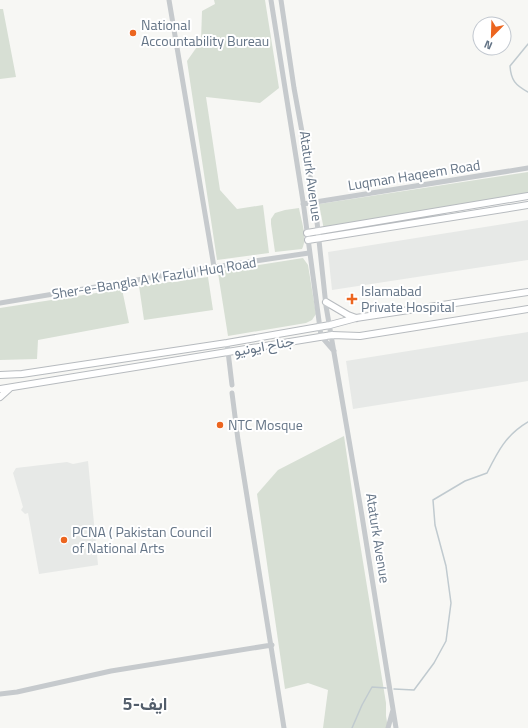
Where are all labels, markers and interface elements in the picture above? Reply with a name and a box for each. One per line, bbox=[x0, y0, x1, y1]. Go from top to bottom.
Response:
place label: National Accountability Bureau bbox=[141, 14, 269, 51]
north arrow bbox=[472, 16, 512, 56]
marker: National Accountability Bureau bbox=[128, 28, 138, 38]
text: N bbox=[481, 36, 495, 54]
street label: Ataturk Avenue bbox=[295, 129, 328, 222]
street label: Luqman Haqeem Road bbox=[346, 154, 482, 195]
street label: Sher-e-Bangla A K Fazlul Huq Road bbox=[50, 251, 258, 304]
place label: Islamabad Private Hospital bbox=[361, 280, 455, 317]
marker: Islamabad Private Hospital bbox=[346, 293, 358, 305]
street label: جناح ایونیو bbox=[232, 330, 296, 362]
place label: NTC Mosque bbox=[228, 414, 303, 435]
marker: NTC Mosque bbox=[215, 420, 225, 430]
street label: Ataturk Avenue bbox=[361, 491, 396, 584]
place label: PCNA ( Pakistan Council of National Arts bbox=[72, 521, 212, 558]
marker: PCNA ( Pakistan Council of National Arts bbox=[59, 535, 69, 545]
district label: ایف-5 bbox=[123, 690, 167, 717]

